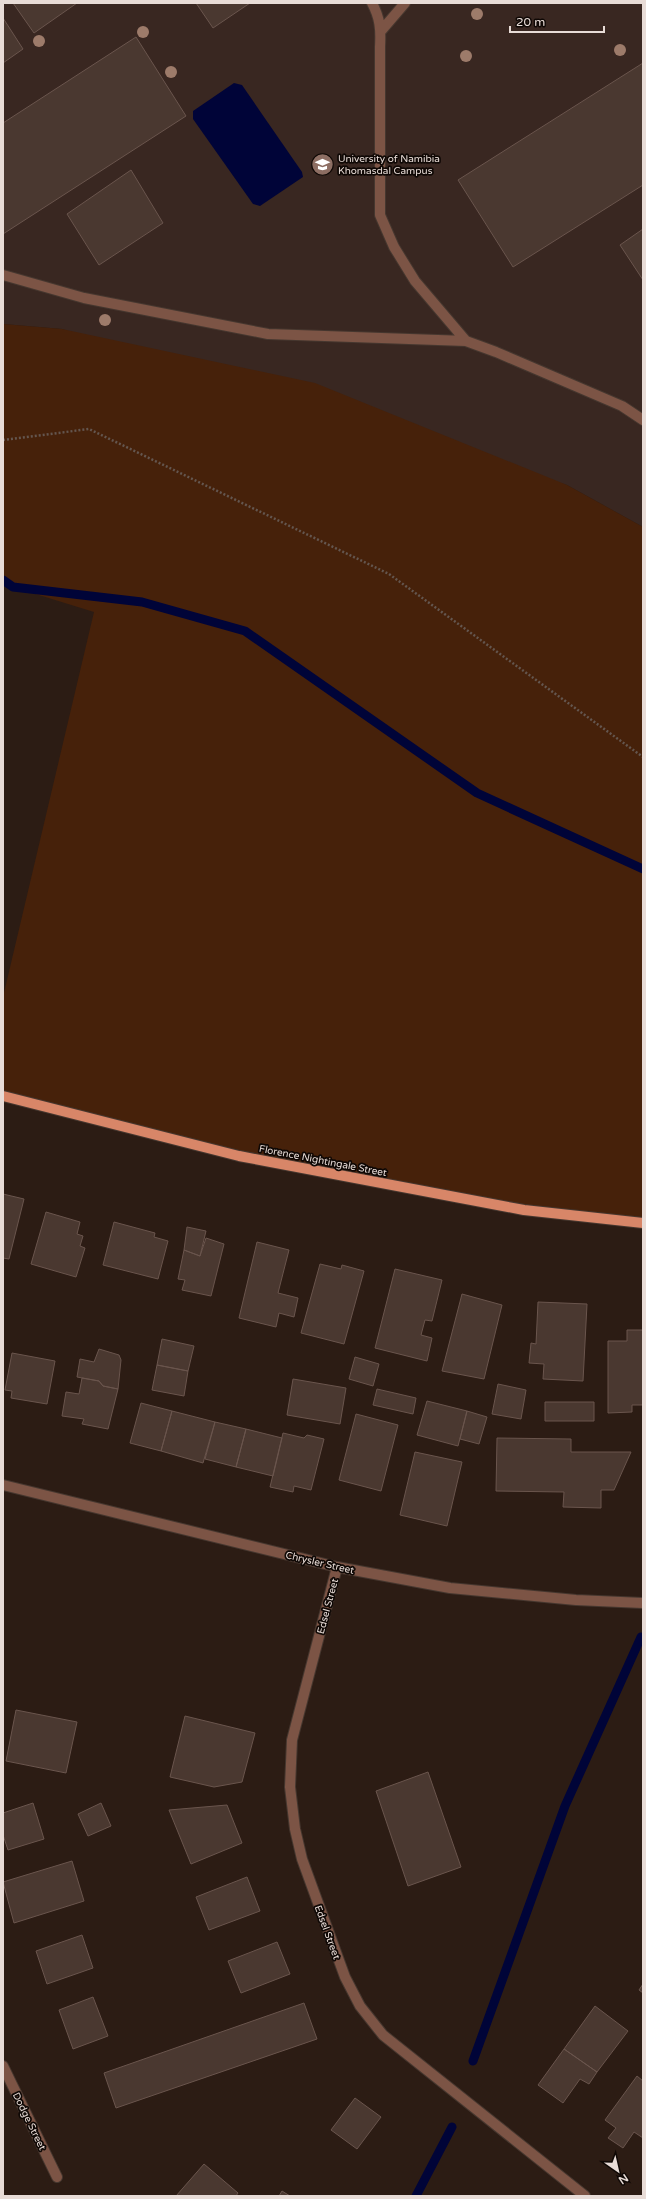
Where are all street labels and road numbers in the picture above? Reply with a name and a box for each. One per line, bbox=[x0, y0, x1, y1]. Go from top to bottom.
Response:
street label: Florence Nightingale Street bbox=[258, 1143, 388, 1179]
street label: Chrysler Street bbox=[284, 1549, 355, 1577]
street label: Edsel Street bbox=[315, 1577, 341, 1635]
street label: Edsel Street bbox=[312, 1904, 342, 1961]
street label: Dodge Street bbox=[10, 2091, 48, 2152]

